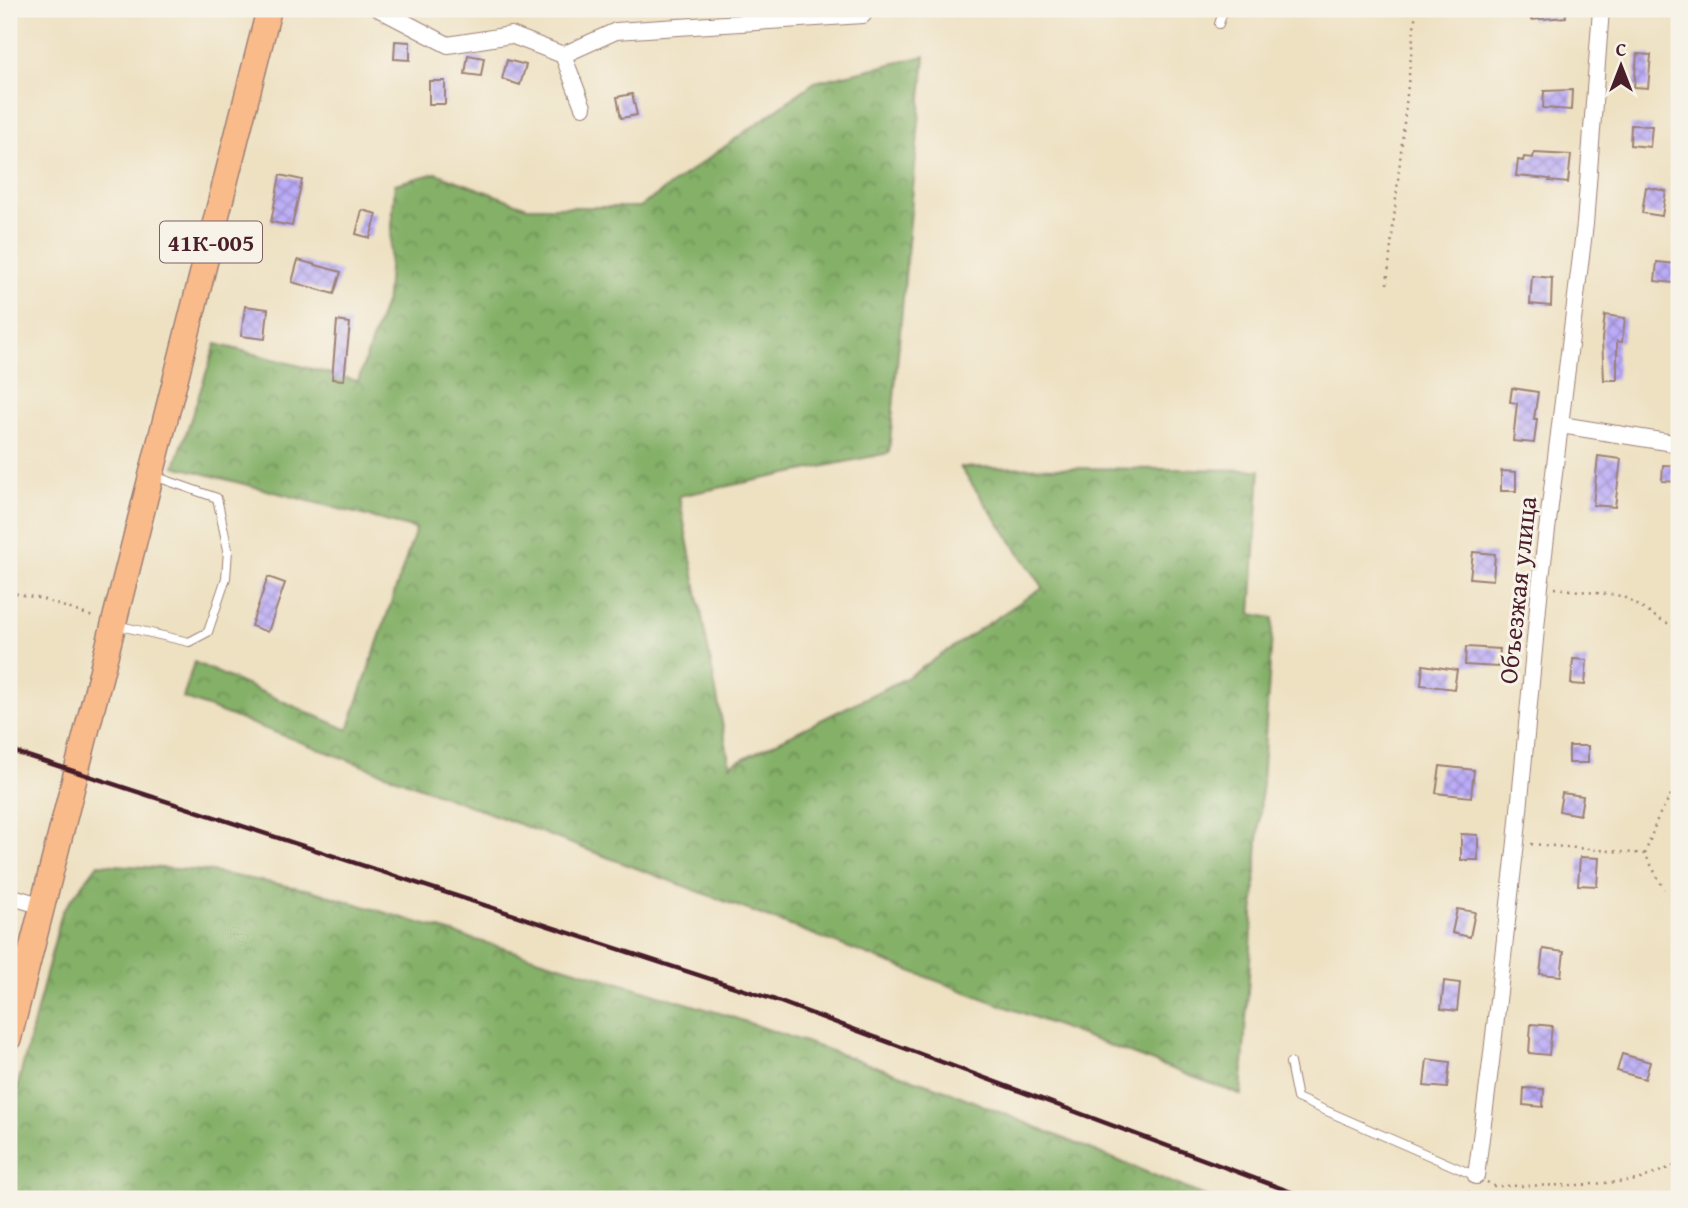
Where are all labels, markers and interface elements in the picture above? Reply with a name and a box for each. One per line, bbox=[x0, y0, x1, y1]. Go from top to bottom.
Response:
north arrow bbox=[1586, 32, 1656, 102]
text: С bbox=[1616, 35, 1627, 63]
road number: 41К-005 bbox=[160, 222, 262, 262]
street label: Объезжая улица bbox=[1488, 494, 1546, 686]

